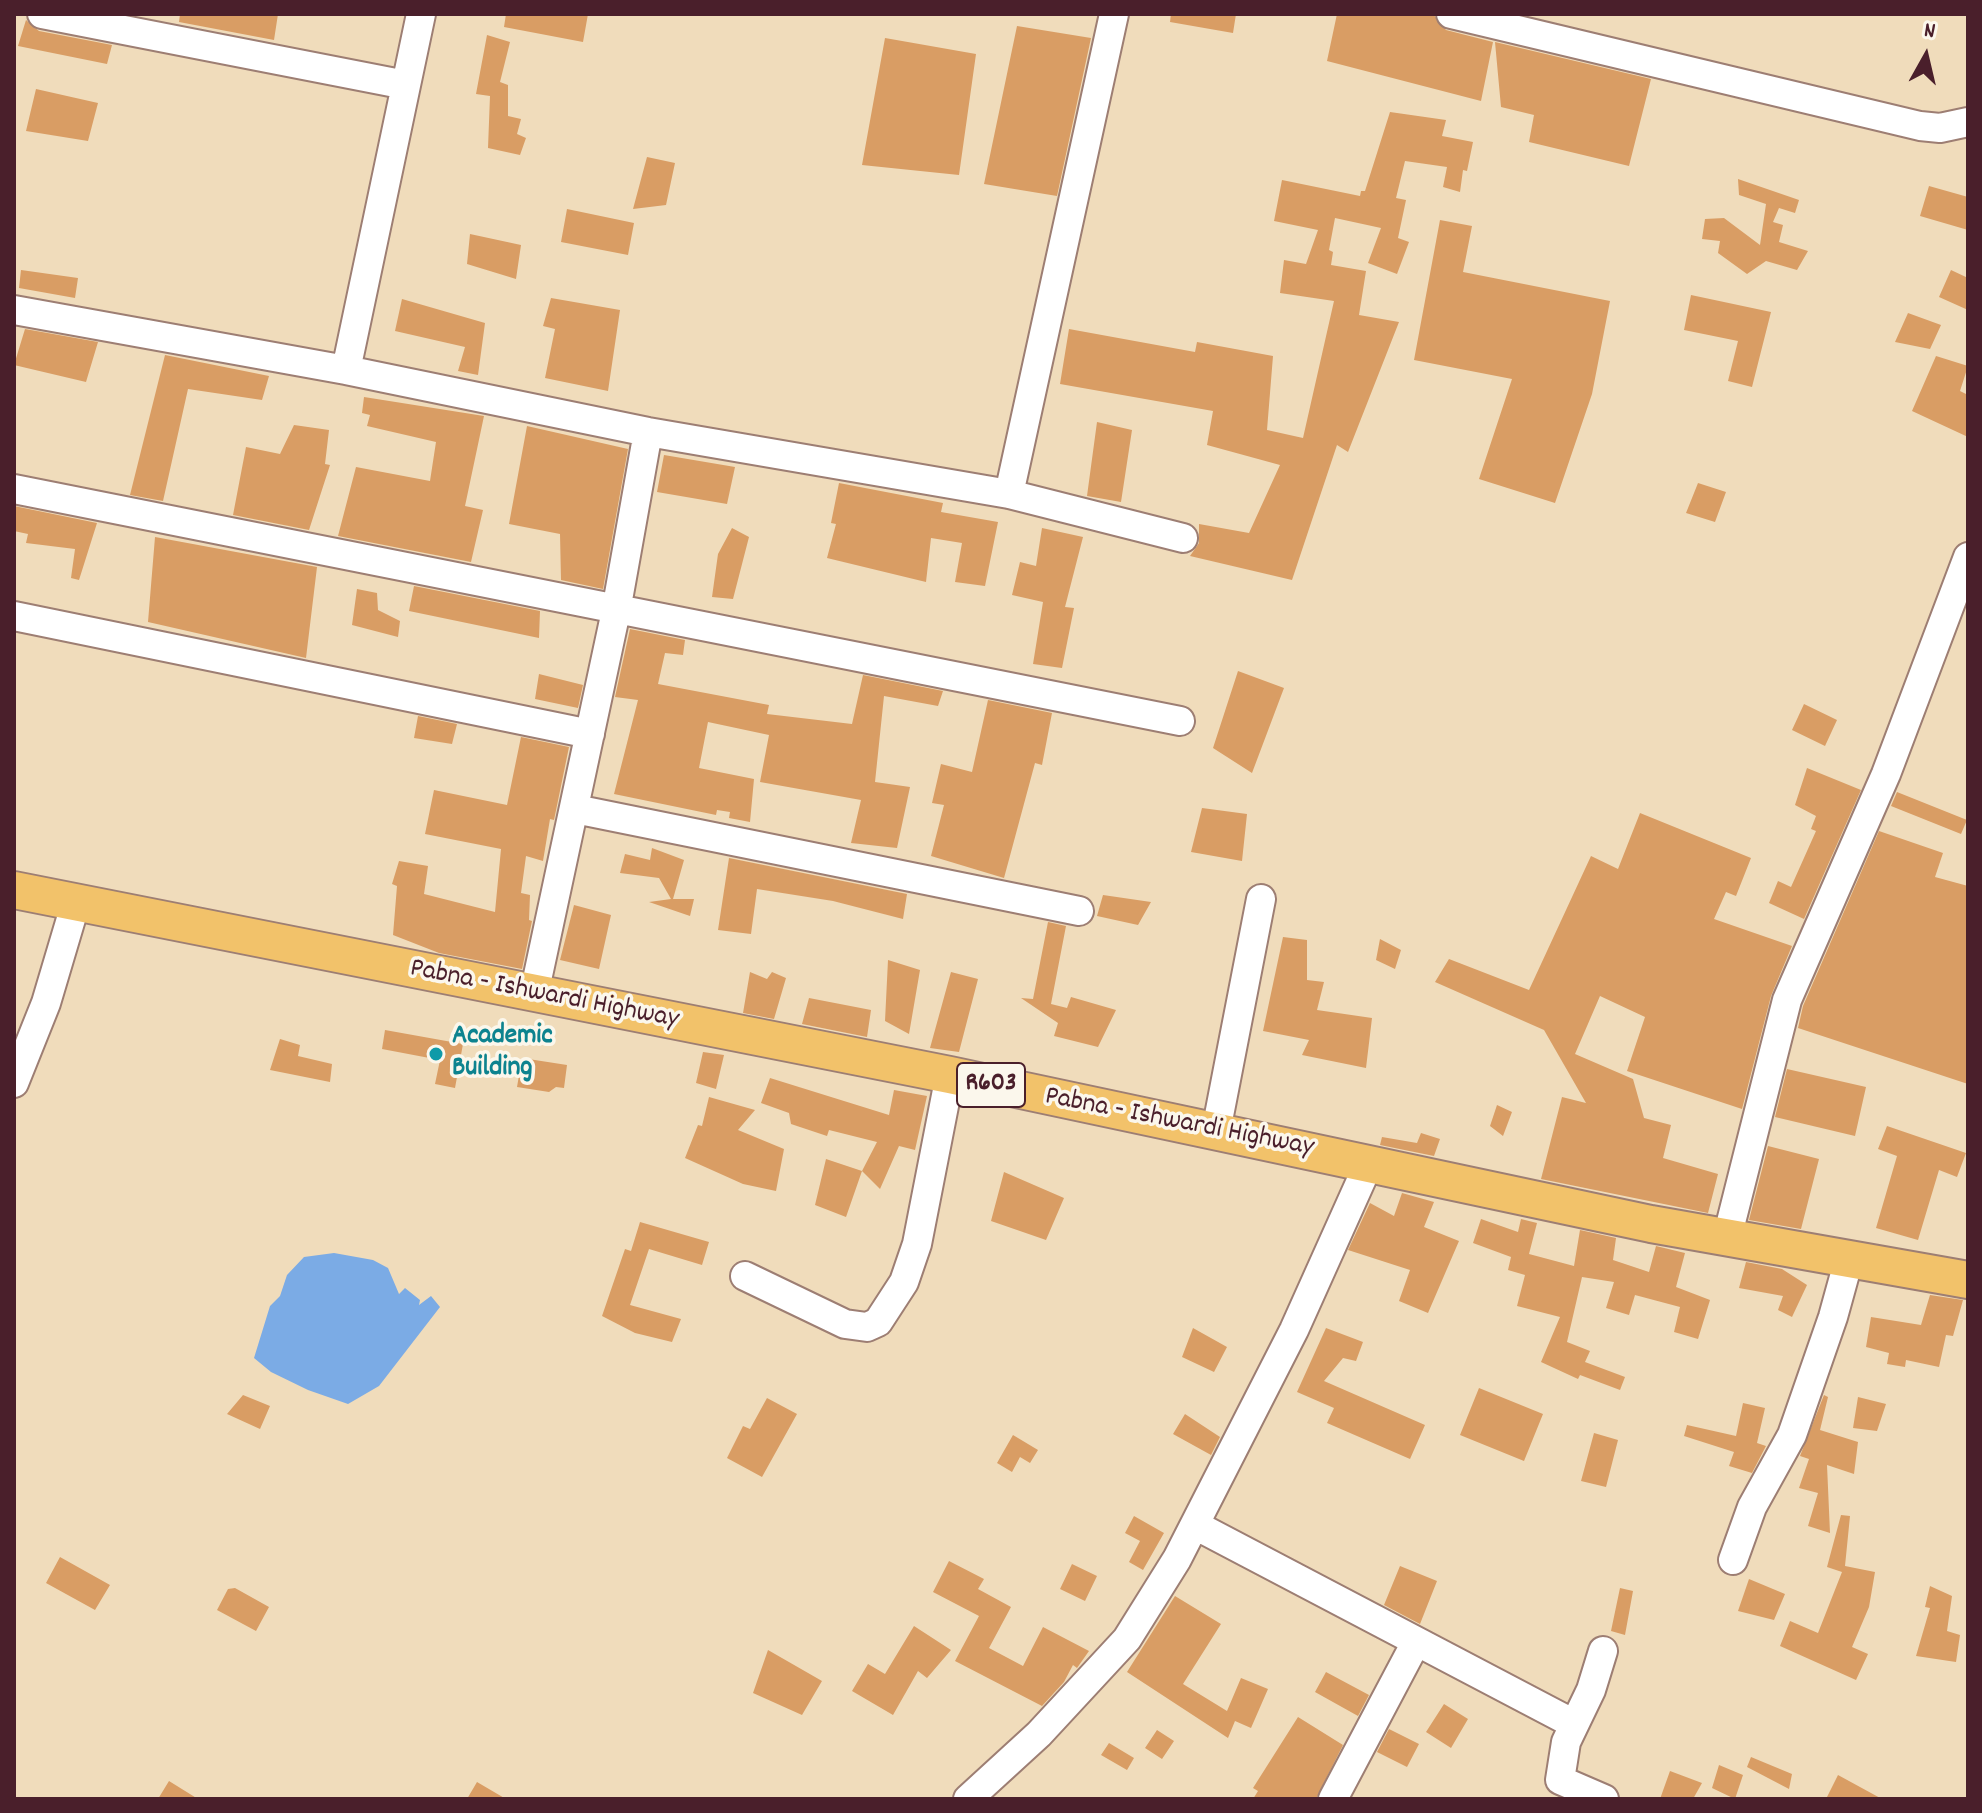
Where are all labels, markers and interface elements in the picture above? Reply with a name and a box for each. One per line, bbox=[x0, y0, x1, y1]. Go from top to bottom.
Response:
north arrow bbox=[1886, 16, 1966, 96]
text: N bbox=[1922, 16, 1937, 48]
street label: Pabna - Ishwardi Highway bbox=[407, 953, 681, 1039]
place label: Academic Building bbox=[452, 1021, 553, 1087]
marker: Academic Building bbox=[427, 1045, 445, 1063]
road number: R603 bbox=[957, 1063, 1025, 1107]
street label: Pabna - Ishwardi Highway bbox=[1042, 1081, 1316, 1167]

